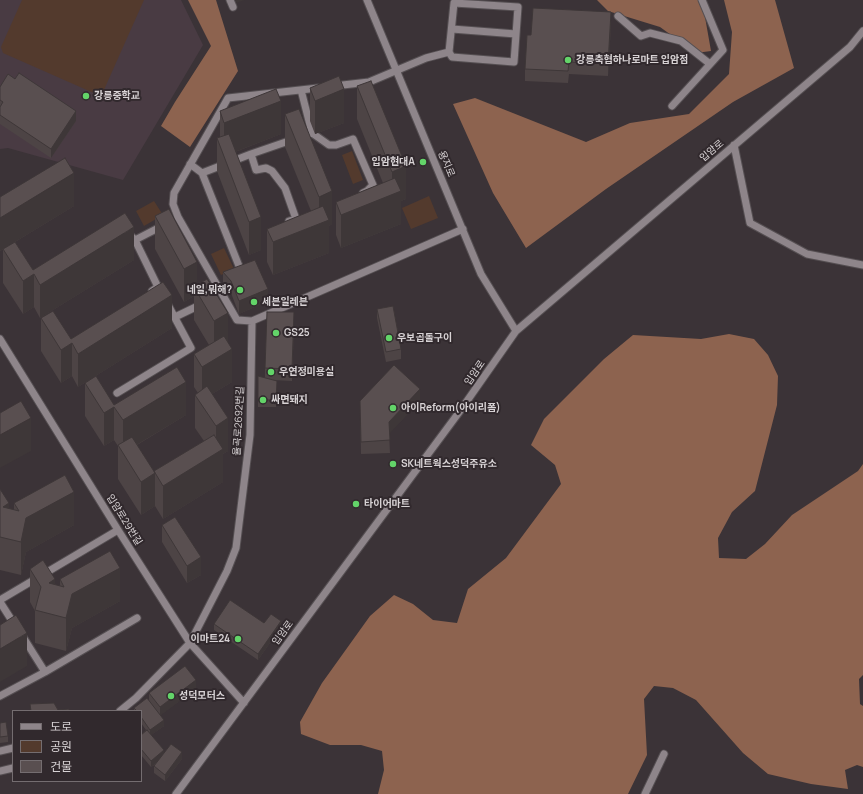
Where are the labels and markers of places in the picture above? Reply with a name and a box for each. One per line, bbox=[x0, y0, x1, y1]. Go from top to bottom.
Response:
place label: 강릉축협하나로마트 입암점 bbox=[576, 54, 688, 66]
marker: 강릉축협하나로마트 입암점 bbox=[563, 55, 573, 65]
place label: 강릉중학교 bbox=[94, 90, 140, 102]
marker: 강릉중학교 bbox=[81, 91, 91, 101]
place label: 입암현대A bbox=[371, 156, 415, 168]
marker: 입암현대A bbox=[418, 157, 428, 167]
place label: 네일,뭐해? bbox=[187, 284, 232, 296]
marker: 네일,뭐해? bbox=[235, 285, 245, 295]
place label: 세븐일레븐 bbox=[262, 296, 308, 308]
marker: 세븐일레븐 bbox=[249, 297, 259, 307]
place label: GS25 bbox=[284, 327, 310, 339]
marker: GS25 bbox=[271, 328, 281, 338]
place label: 우보곱돌구이 bbox=[397, 332, 452, 344]
marker: 우보곱돌구이 bbox=[384, 333, 394, 343]
place label: 우연정미용실 bbox=[279, 366, 334, 378]
marker: 우연정미용실 bbox=[266, 367, 276, 377]
place label: 싸면돼지 bbox=[271, 394, 308, 406]
marker: 싸면돼지 bbox=[258, 395, 268, 405]
place label: 아이Reform(아이리폼) bbox=[401, 402, 501, 414]
marker: 아이Reform(아이리폼) bbox=[388, 403, 398, 413]
place label: SK네트웍스성덕주유소 bbox=[401, 458, 497, 470]
marker: SK네트웍스성덕주유소 bbox=[388, 459, 398, 469]
place label: 타이어마트 bbox=[364, 498, 410, 510]
marker: 타이어마트 bbox=[351, 499, 361, 509]
place label: 이마트24 bbox=[191, 633, 230, 645]
marker: 이마트24 bbox=[233, 634, 243, 644]
place label: 성덕모터스 bbox=[179, 690, 225, 702]
marker: 성덕모터스 bbox=[166, 691, 176, 701]

